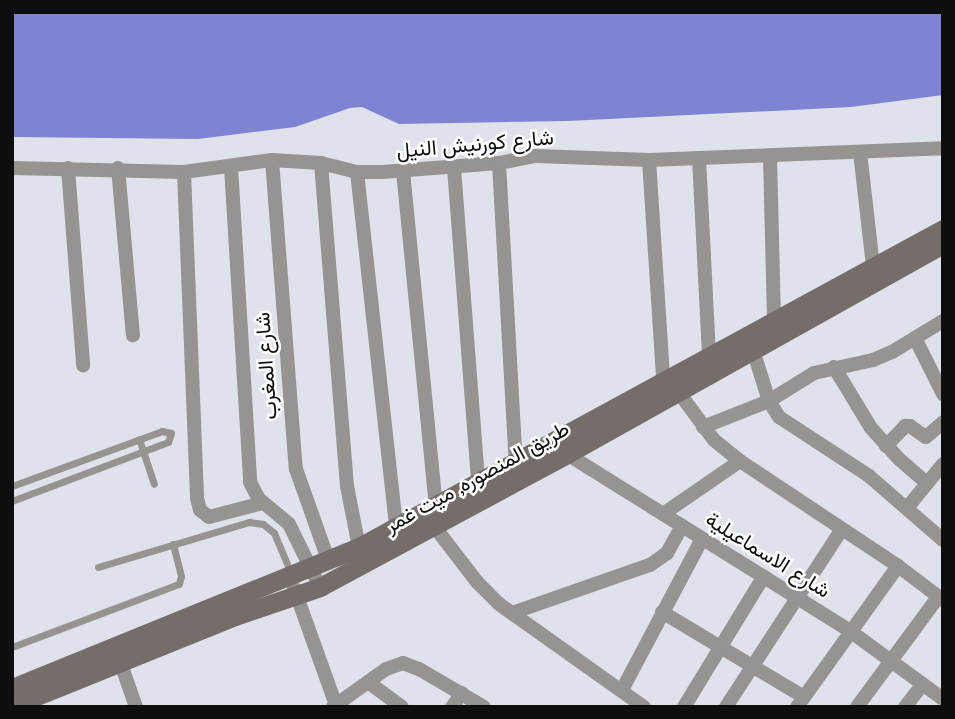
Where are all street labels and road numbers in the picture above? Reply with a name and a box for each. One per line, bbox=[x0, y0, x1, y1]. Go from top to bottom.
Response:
street label: شارع كورنيش النيل bbox=[395, 125, 555, 163]
street label: شارع المغرب bbox=[250, 311, 282, 421]
street label: طريق المنصوره, ميت غمر bbox=[380, 415, 574, 539]
street label: شارع الاسماعيلية bbox=[701, 507, 835, 603]

